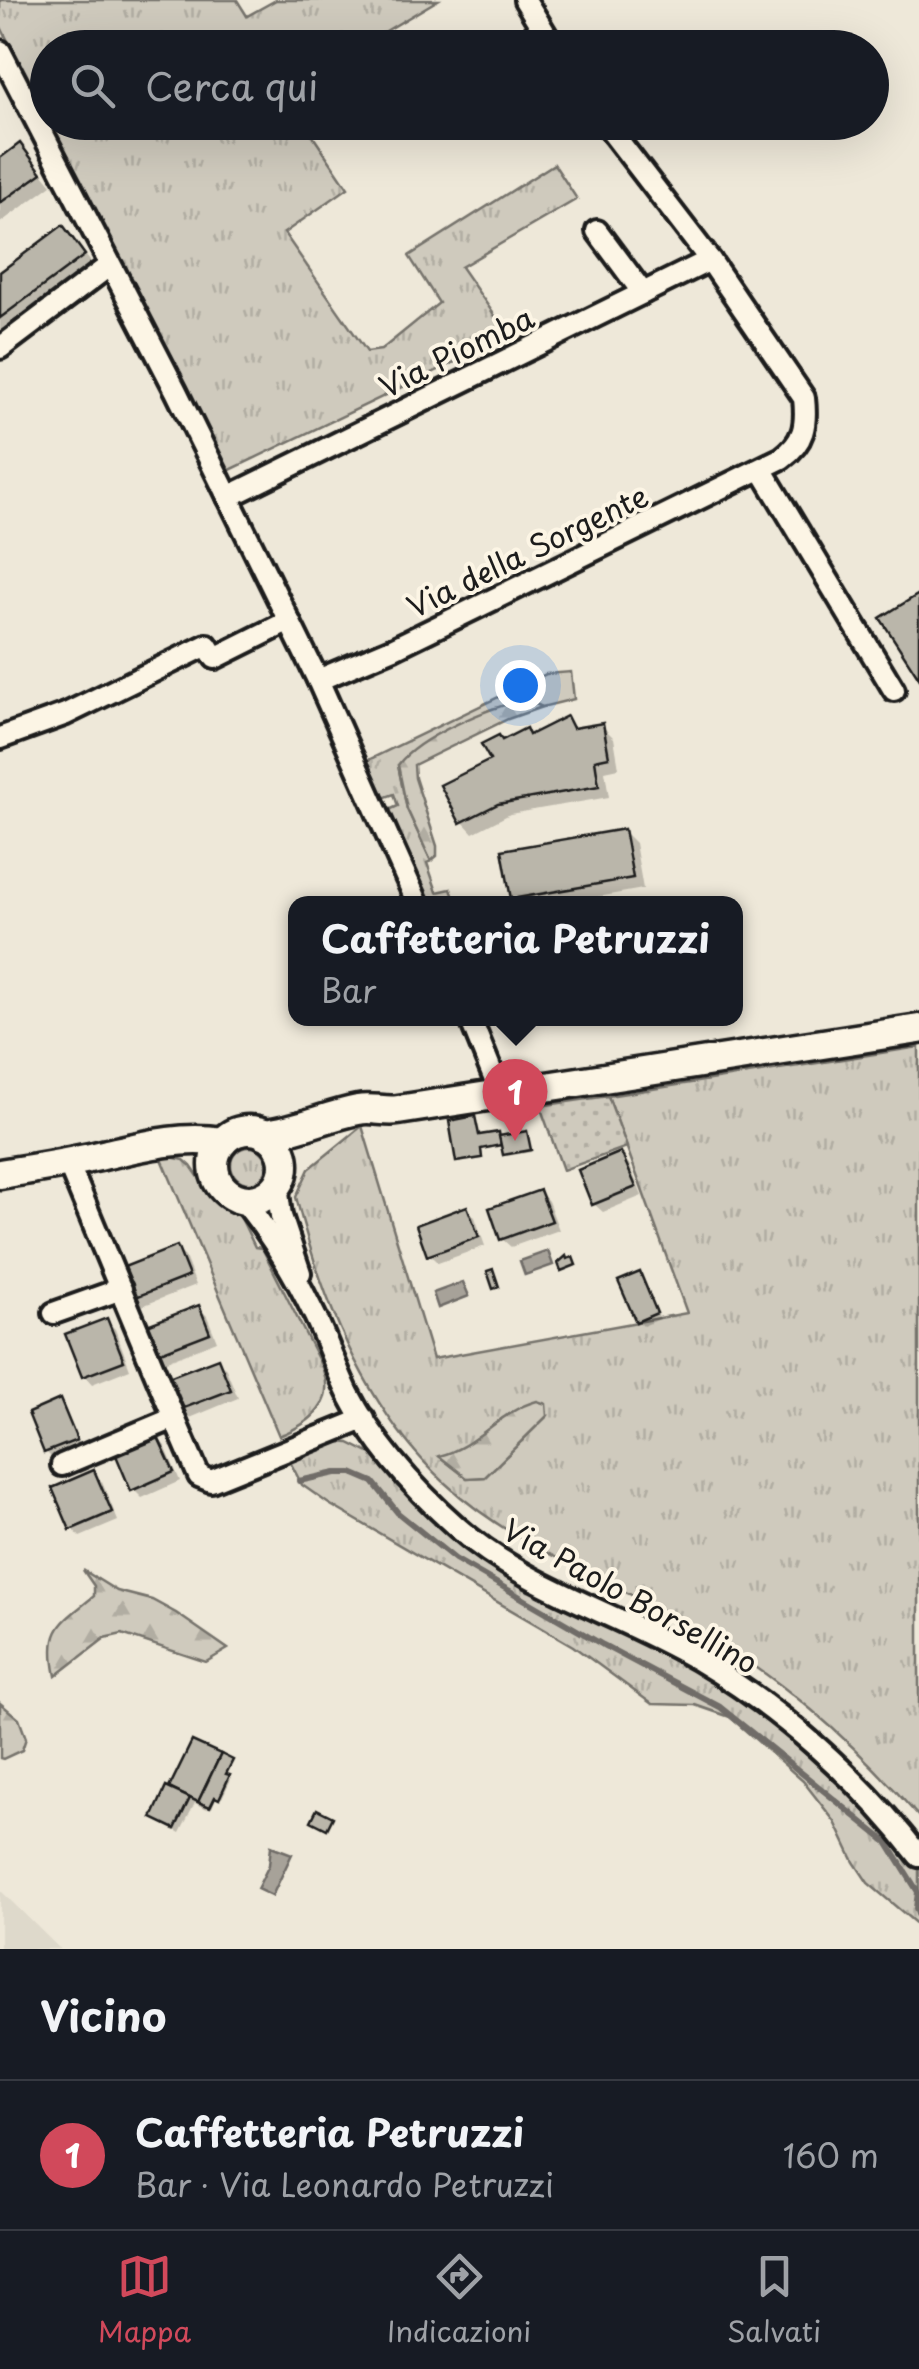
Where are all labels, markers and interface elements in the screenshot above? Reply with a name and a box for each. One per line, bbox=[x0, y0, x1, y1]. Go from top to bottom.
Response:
search box bbox=[30, 30, 889, 140]
text: Cerca qui bbox=[145, 57, 318, 114]
icon: search bbox=[65, 58, 120, 113]
street label: Via Piomba bbox=[371, 294, 542, 408]
street label: Via della Sorgente bbox=[399, 472, 655, 628]
your location bbox=[495, 660, 546, 711]
popup bbox=[288, 896, 743, 1026]
text: Caffetteria Petruzzi bbox=[321, 909, 710, 966]
text: Bar bbox=[321, 966, 376, 1014]
pin: 1 bbox=[482, 1058, 548, 1141]
street label: Via Paolo Borsellino bbox=[495, 1506, 767, 1684]
text: Vicino bbox=[40, 1983, 166, 2046]
text: Caffetteria Petruzzi bbox=[135, 2103, 524, 2160]
text: 1 bbox=[65, 2131, 80, 2179]
text: 160 m bbox=[783, 2131, 879, 2179]
text: Bar · Via Leonardo Petruzzi bbox=[135, 2160, 554, 2208]
tab: Mappa bbox=[98, 2249, 191, 2352]
tab: Indicazioni bbox=[387, 2249, 531, 2352]
tab: Salvati bbox=[727, 2249, 821, 2352]

